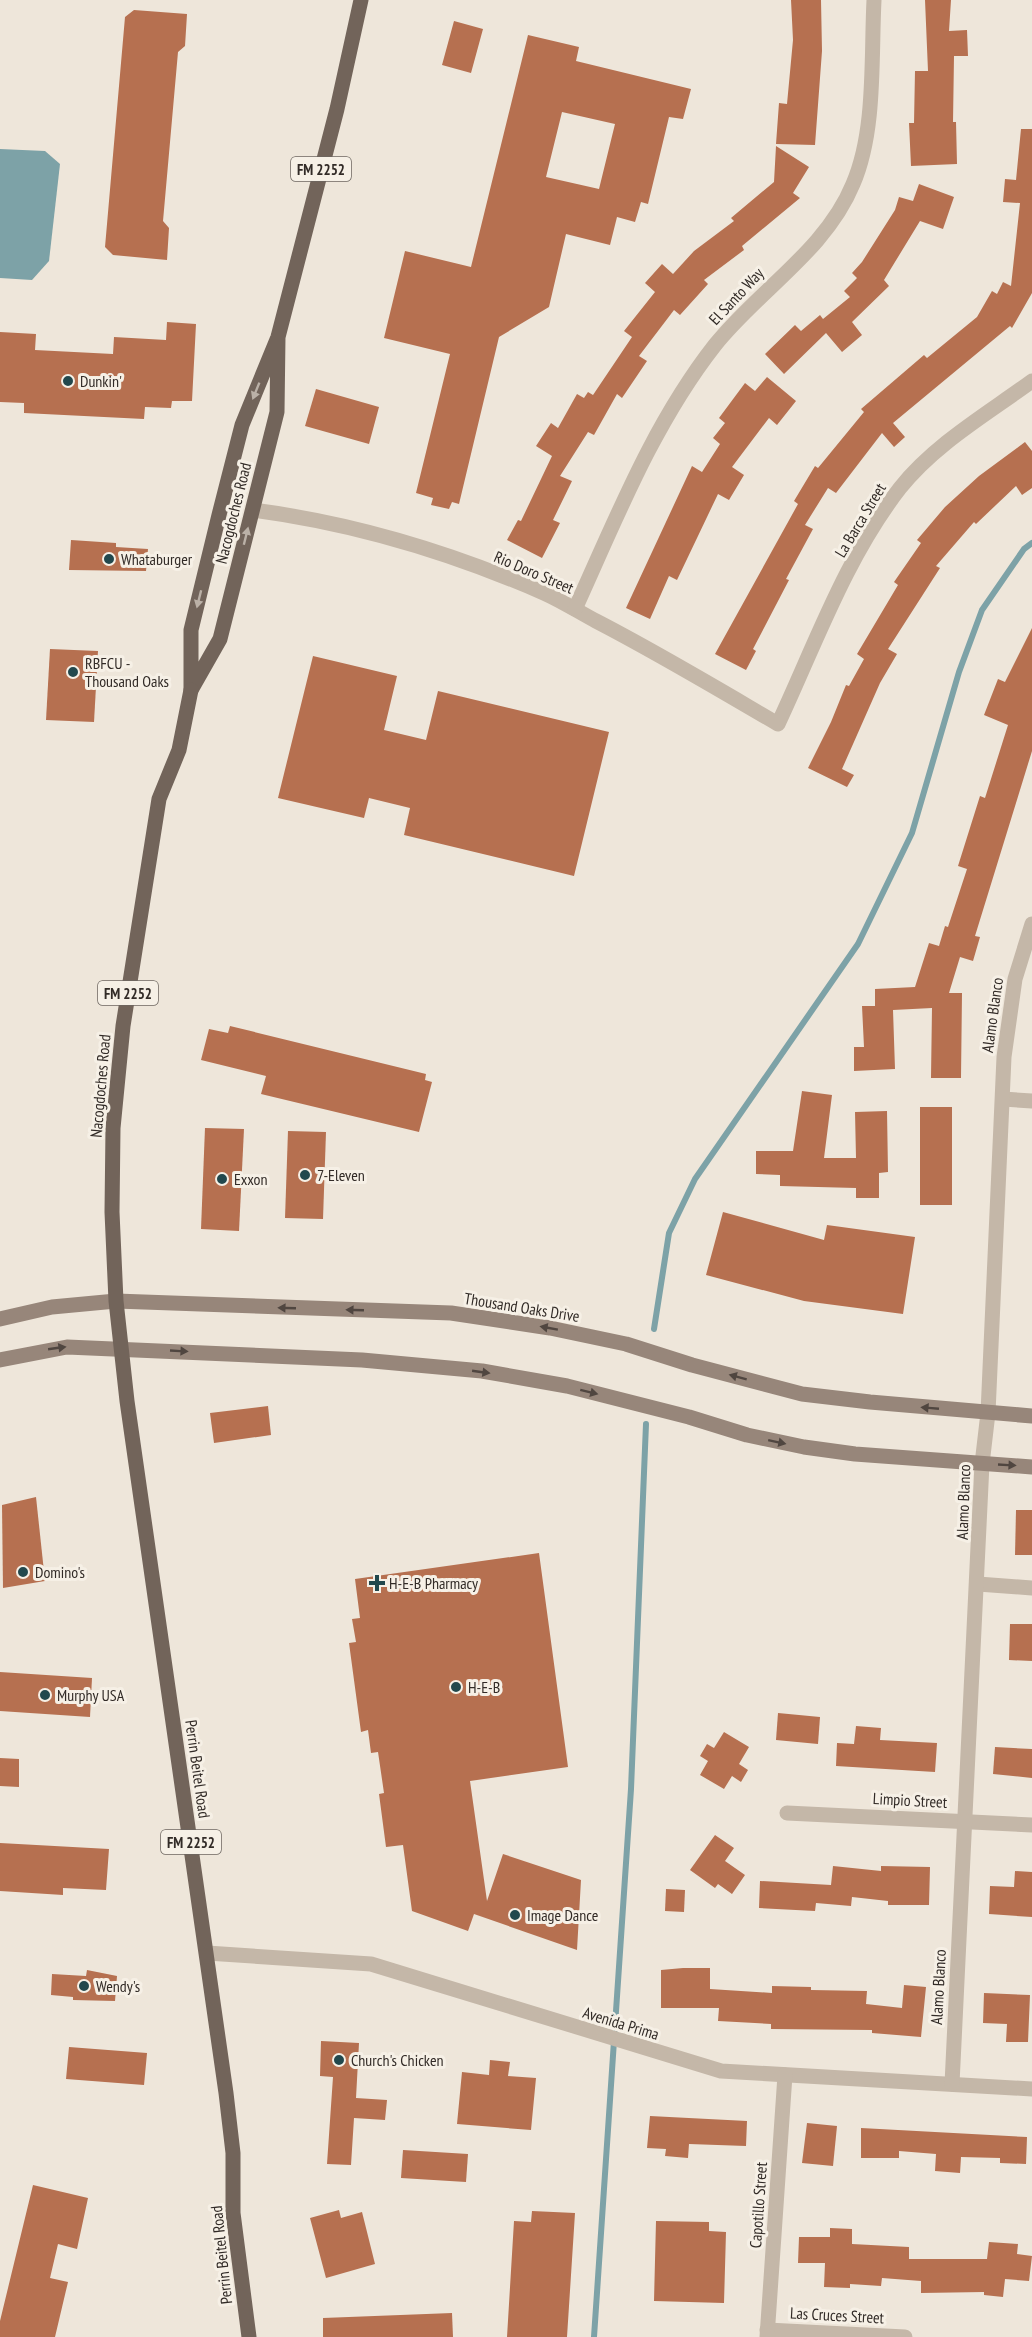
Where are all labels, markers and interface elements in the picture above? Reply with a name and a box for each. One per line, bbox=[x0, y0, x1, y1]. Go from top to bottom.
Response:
road number: FM 2252 bbox=[291, 157, 351, 181]
street label: El Santo Way bbox=[704, 263, 768, 329]
place label: Dunkin' bbox=[80, 371, 122, 391]
marker: Dunkin' bbox=[61, 374, 75, 388]
one-way arrow bbox=[251, 382, 261, 400]
street label: Nacogdoches Road bbox=[211, 460, 255, 566]
street label: La Barca Street bbox=[830, 479, 890, 561]
one-way arrow bbox=[242, 527, 252, 545]
street label: Rio Doro Street bbox=[491, 546, 577, 598]
place label: Whataburger bbox=[121, 549, 193, 569]
marker: Whataburger bbox=[102, 552, 116, 566]
one-way arrow bbox=[193, 589, 203, 608]
place label: RBFCU - Thousand Oaks bbox=[85, 653, 169, 691]
marker: RBFCU - Thousand Oaks bbox=[66, 665, 80, 679]
street label: Alamo Blanco bbox=[977, 976, 1007, 1054]
road number: FM 2252 bbox=[98, 981, 158, 1005]
street label: Nacogdoches Road bbox=[86, 1033, 114, 1138]
place label: 7-Eleven bbox=[317, 1165, 365, 1185]
marker: 7-Eleven bbox=[298, 1168, 312, 1182]
place label: Exxon bbox=[234, 1169, 268, 1189]
marker: Exxon bbox=[215, 1172, 229, 1186]
street label: Thousand Oaks Drive bbox=[463, 1288, 581, 1326]
one-way arrow bbox=[278, 1303, 297, 1312]
one-way arrow bbox=[346, 1305, 365, 1315]
one-way arrow bbox=[540, 1324, 559, 1333]
one-way arrow bbox=[48, 1344, 67, 1353]
one-way arrow bbox=[169, 1347, 188, 1356]
one-way arrow bbox=[472, 1367, 491, 1376]
one-way arrow bbox=[729, 1372, 747, 1381]
one-way arrow bbox=[580, 1387, 598, 1397]
one-way arrow bbox=[920, 1403, 939, 1413]
one-way arrow bbox=[768, 1437, 787, 1447]
one-way arrow bbox=[998, 1461, 1017, 1470]
street label: Alamo Blanco bbox=[952, 1464, 974, 1540]
place label: Domino's bbox=[35, 1562, 85, 1582]
marker: Domino's bbox=[16, 1565, 30, 1579]
place label: H-E-B Pharmacy bbox=[389, 1573, 478, 1593]
marker: H-E-B Pharmacy bbox=[370, 1576, 384, 1590]
place label: H-E-B bbox=[468, 1677, 500, 1697]
marker: H-E-B bbox=[449, 1680, 463, 1694]
place label: Murphy USA bbox=[57, 1685, 125, 1705]
marker: Murphy USA bbox=[38, 1688, 52, 1702]
street label: Perrin Beitel Road bbox=[181, 1719, 215, 1819]
street label: Limpio Street bbox=[872, 1788, 948, 1812]
road number: FM 2252 bbox=[161, 1830, 221, 1854]
place label: Image Dance bbox=[527, 1905, 598, 1925]
marker: Image Dance bbox=[508, 1908, 522, 1922]
street label: Alamo Blanco bbox=[926, 1949, 950, 2025]
place label: Wendy's bbox=[96, 1976, 140, 1996]
marker: Wendy's bbox=[77, 1979, 91, 1993]
street label: Avenida Prima bbox=[581, 2002, 661, 2044]
place label: Church's Chicken bbox=[351, 2050, 444, 2070]
marker: Church's Chicken bbox=[332, 2053, 346, 2067]
street label: Capotillo Street bbox=[745, 2161, 771, 2249]
street label: Perrin Beitel Road bbox=[206, 2205, 236, 2305]
street label: Las Cruces Street bbox=[790, 2303, 885, 2327]

